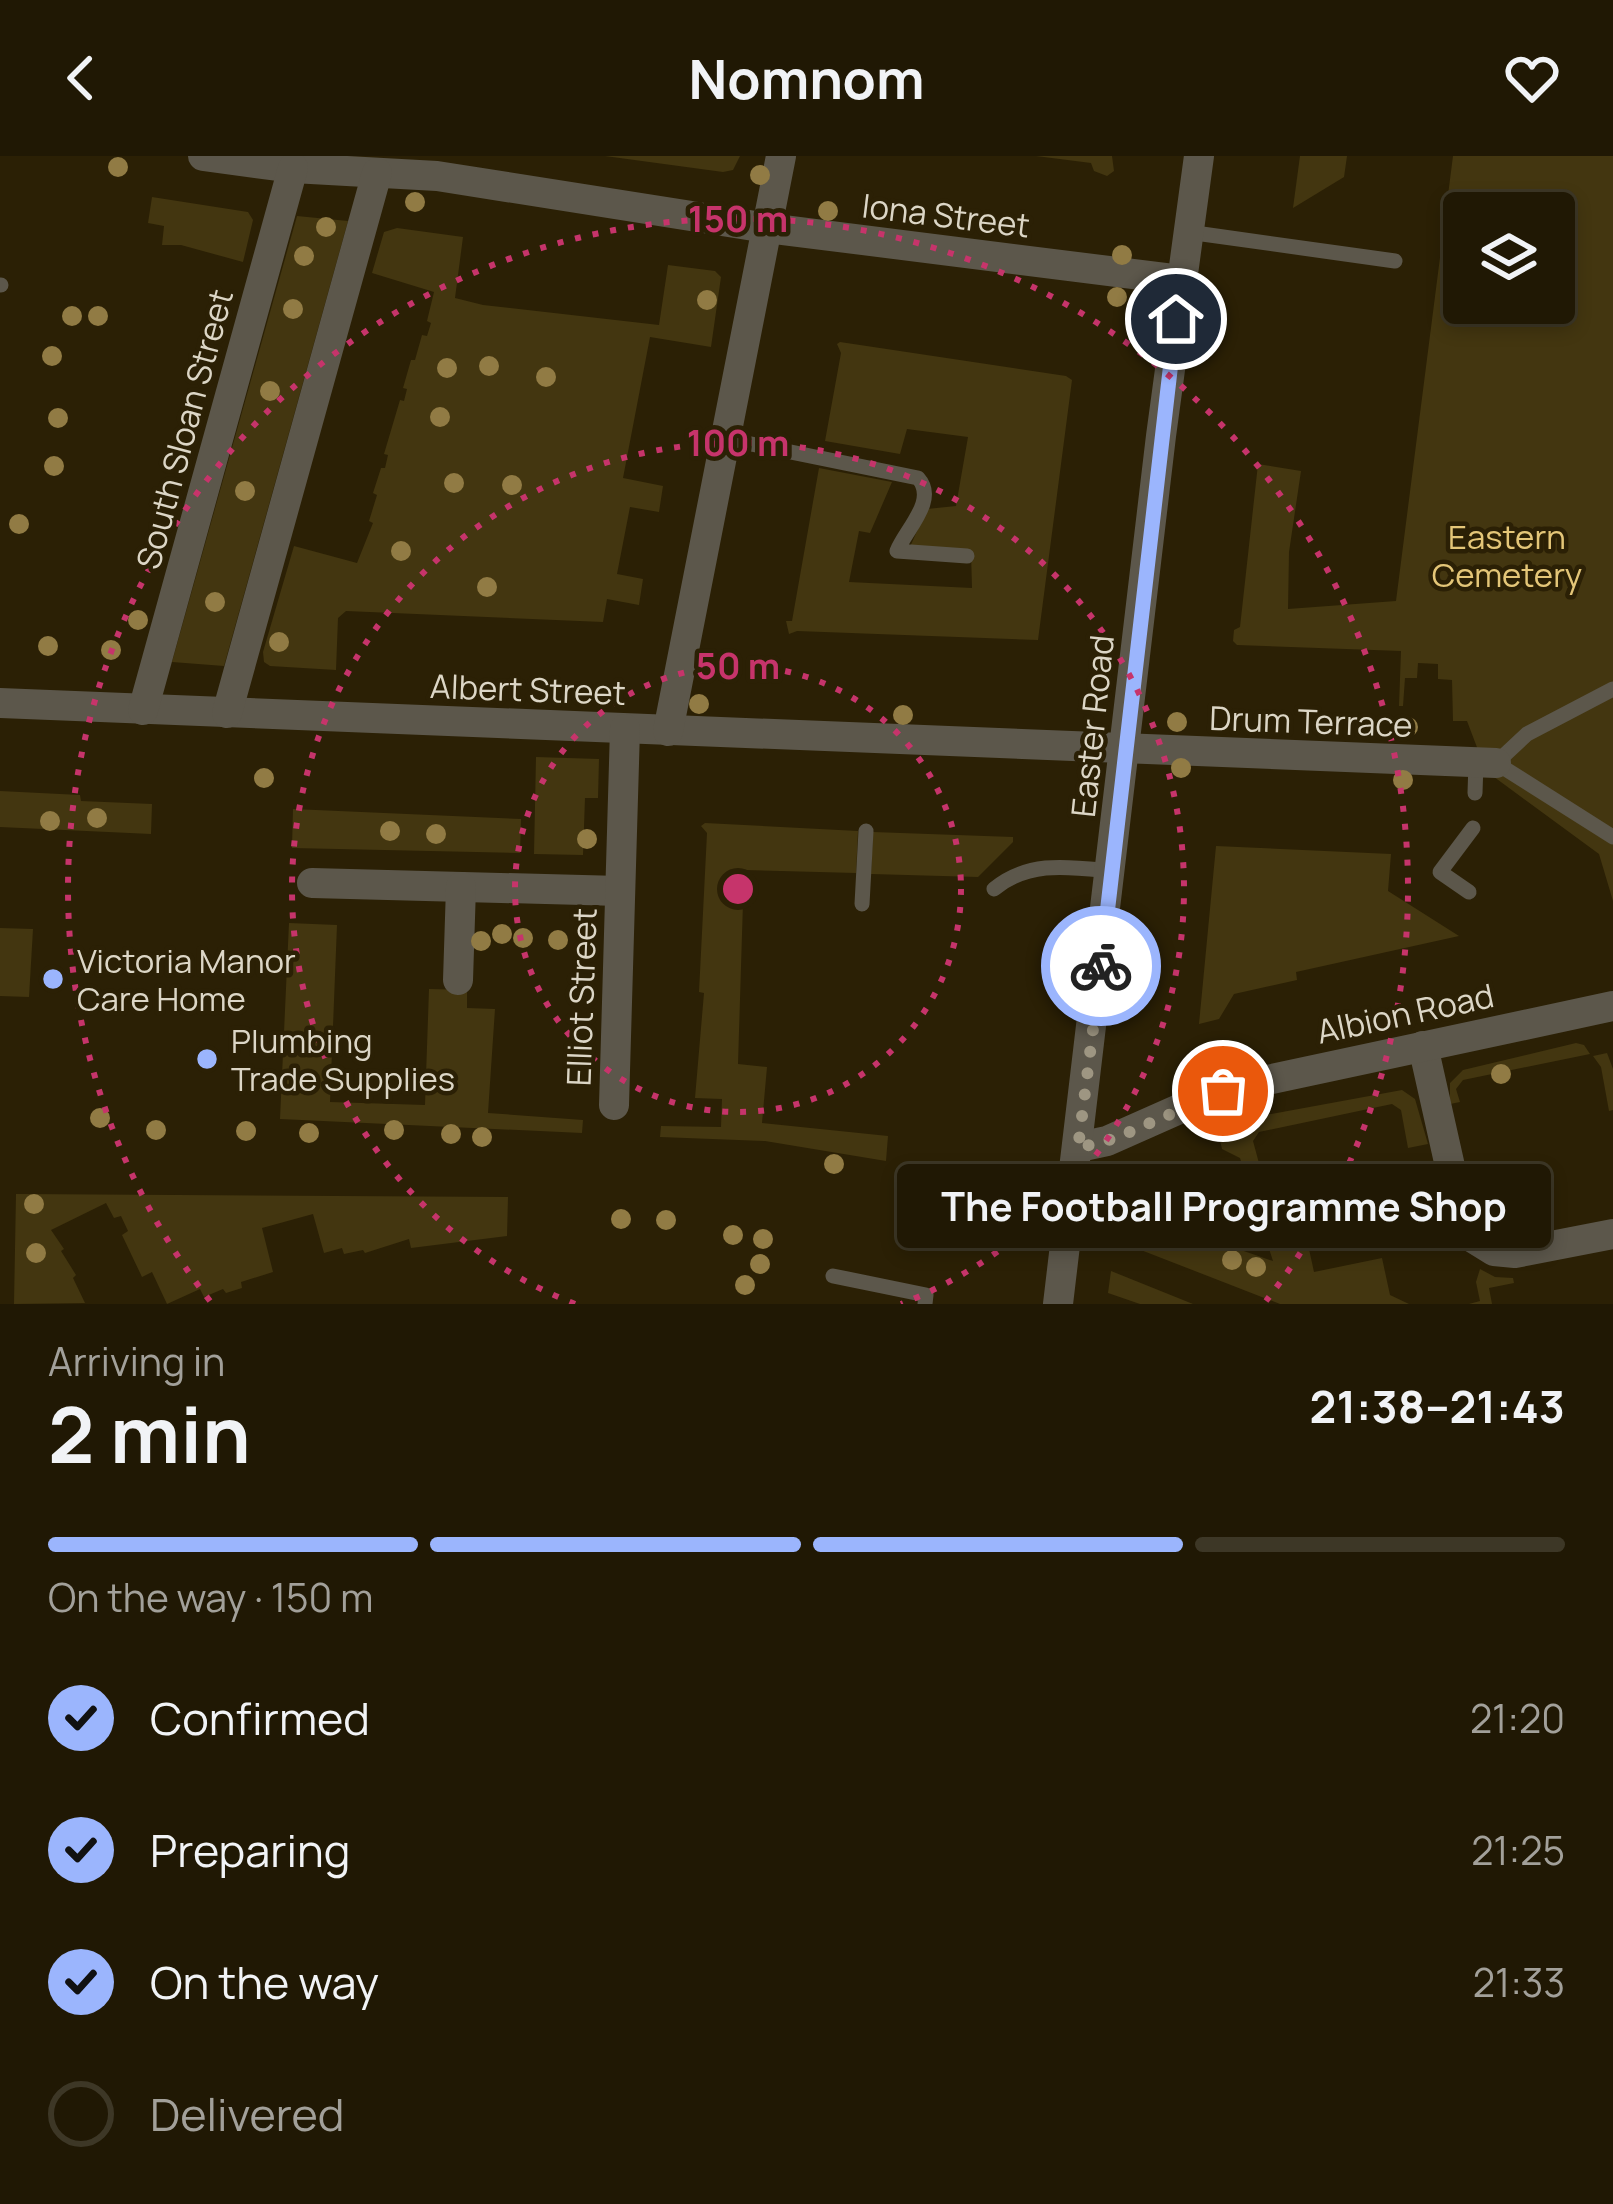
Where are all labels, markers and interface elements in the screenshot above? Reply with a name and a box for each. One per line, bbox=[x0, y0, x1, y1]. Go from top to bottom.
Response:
text: Nomnom bbox=[689, 41, 924, 115]
icon: back bbox=[48, 45, 114, 111]
icon: heart bbox=[1499, 45, 1565, 111]
street label: Iona Street bbox=[860, 182, 1032, 248]
map controls bbox=[1443, 192, 1575, 324]
button: layers bbox=[1443, 192, 1575, 324]
text: 150 m bbox=[688, 194, 788, 243]
pin bbox=[1125, 268, 1227, 370]
street label: South Sloan Street bbox=[125, 284, 243, 574]
icon: home bbox=[1143, 286, 1209, 352]
text: 100 m bbox=[687, 418, 789, 467]
park label: Eastern Cemetery bbox=[1432, 514, 1582, 597]
street label: Easter Road bbox=[1060, 633, 1124, 819]
text: 50 m bbox=[696, 641, 780, 690]
street label: Albert Street bbox=[429, 663, 627, 715]
street label: Drum Terrace bbox=[1209, 695, 1413, 747]
centre of rings bbox=[717, 868, 759, 910]
courier bbox=[1041, 906, 1161, 1026]
street label: Elliot Street bbox=[555, 907, 607, 1087]
icon: bike bbox=[1068, 933, 1134, 999]
place label: Victoria Manor Care Home bbox=[77, 938, 296, 1021]
marker: Victoria Manor Care Home bbox=[40, 966, 66, 992]
street label: Albion Road bbox=[1312, 972, 1498, 1054]
place label: Plumbing Trade Supplies bbox=[231, 1018, 455, 1101]
pin bbox=[1172, 1040, 1274, 1142]
marker: Plumbing Trade Supplies bbox=[194, 1046, 220, 1072]
icon: bag bbox=[1190, 1058, 1256, 1124]
callout: The Football Programme Shop bbox=[896, 1163, 1550, 1247]
text: The Football Programme Shop bbox=[941, 1179, 1507, 1233]
text: Arriving in bbox=[48, 1334, 225, 1388]
text: 21:38–21:43 bbox=[1310, 1375, 1565, 1437]
text: 2 min bbox=[48, 1380, 251, 1486]
text: On the way · 150 m bbox=[48, 1570, 373, 1624]
icon: check bbox=[48, 1685, 114, 1751]
text: Confirmed bbox=[150, 1687, 370, 1749]
text: 21:20 bbox=[1470, 1691, 1565, 1745]
icon: check bbox=[48, 1817, 114, 1883]
text: Preparing bbox=[150, 1819, 350, 1881]
text: 21:25 bbox=[1471, 1823, 1565, 1877]
icon: check bbox=[48, 1949, 114, 2015]
text: On the way bbox=[150, 1951, 379, 2013]
text: 21:33 bbox=[1473, 1955, 1565, 2009]
text: Delivered bbox=[150, 2083, 345, 2145]

